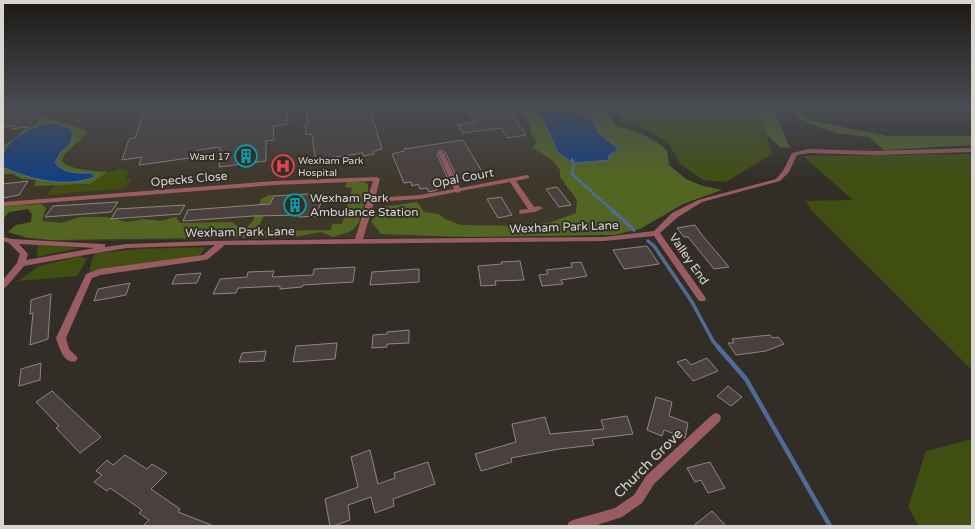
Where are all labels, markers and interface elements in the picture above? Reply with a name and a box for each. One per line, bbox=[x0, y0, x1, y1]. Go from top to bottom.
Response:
building icon: Ward 17 bbox=[233, 143, 259, 169]
place label: Ward 17 bbox=[190, 151, 230, 163]
hospital icon: Wexham Park Hospital bbox=[270, 153, 296, 179]
place label: Wexham Park Hospital bbox=[298, 155, 364, 179]
street label: Opal Court bbox=[431, 165, 495, 191]
street label: Opecks Close bbox=[150, 169, 228, 189]
place label: Wexham Park Ambulance Station bbox=[310, 191, 419, 219]
building icon: Wexham Park Ambulance Station bbox=[282, 192, 308, 218]
street label: Wexham Park Lane bbox=[509, 218, 619, 236]
street label: Wexham Park Lane bbox=[185, 224, 295, 240]
street label: Valley End bbox=[666, 231, 712, 287]
street label: Church Grove bbox=[610, 425, 687, 502]

